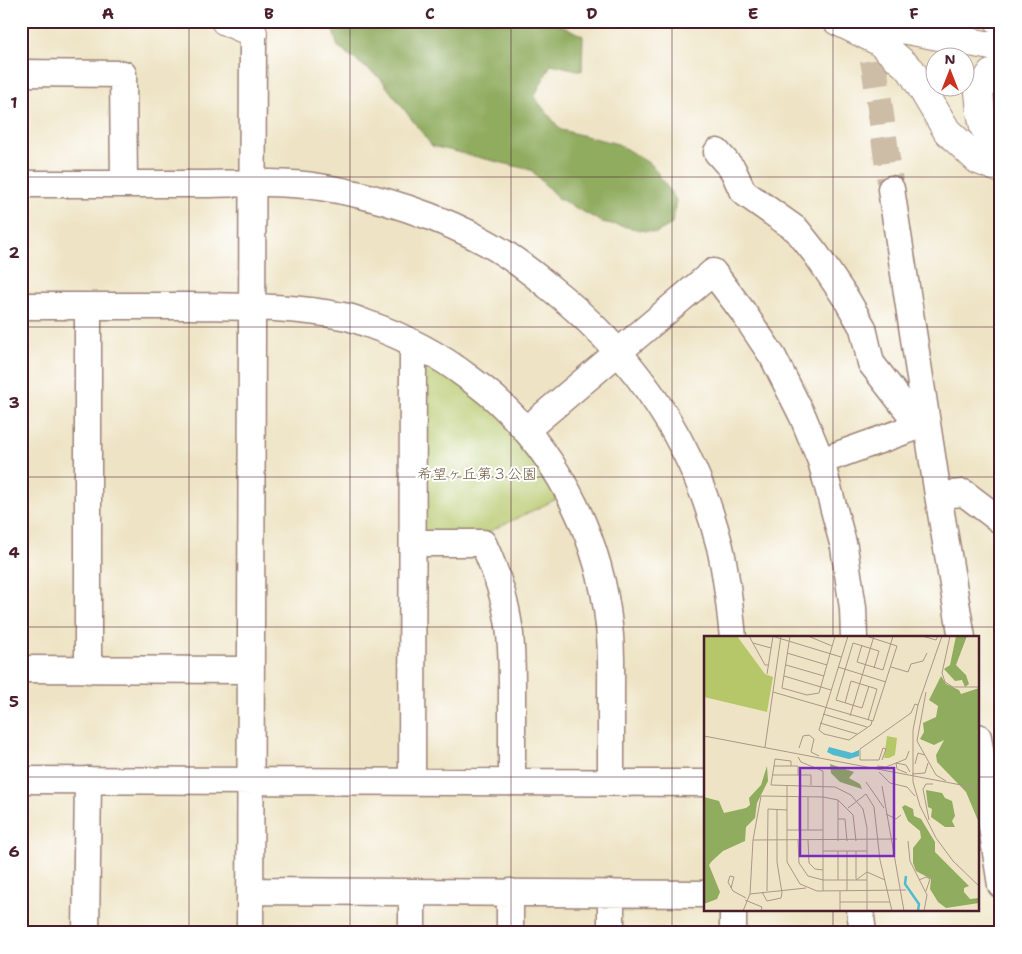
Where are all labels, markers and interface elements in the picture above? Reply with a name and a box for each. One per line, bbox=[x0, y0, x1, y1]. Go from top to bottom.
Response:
text: A bbox=[102, 3, 114, 24]
text: B bbox=[264, 3, 274, 24]
text: C bbox=[425, 3, 435, 24]
text: D bbox=[586, 3, 598, 24]
text: E bbox=[748, 3, 758, 24]
text: F bbox=[909, 3, 919, 24]
north arrow bbox=[924, 48, 974, 98]
text: N bbox=[944, 50, 956, 68]
text: 1 bbox=[10, 92, 18, 113]
text: 2 bbox=[8, 242, 20, 263]
text: 3 bbox=[8, 392, 20, 413]
park label: 希望ヶ丘第３公園 bbox=[417, 464, 537, 484]
text: 4 bbox=[8, 542, 20, 563]
inset map bbox=[704, 636, 980, 912]
text: 5 bbox=[9, 691, 19, 712]
text: 6 bbox=[8, 841, 20, 862]

